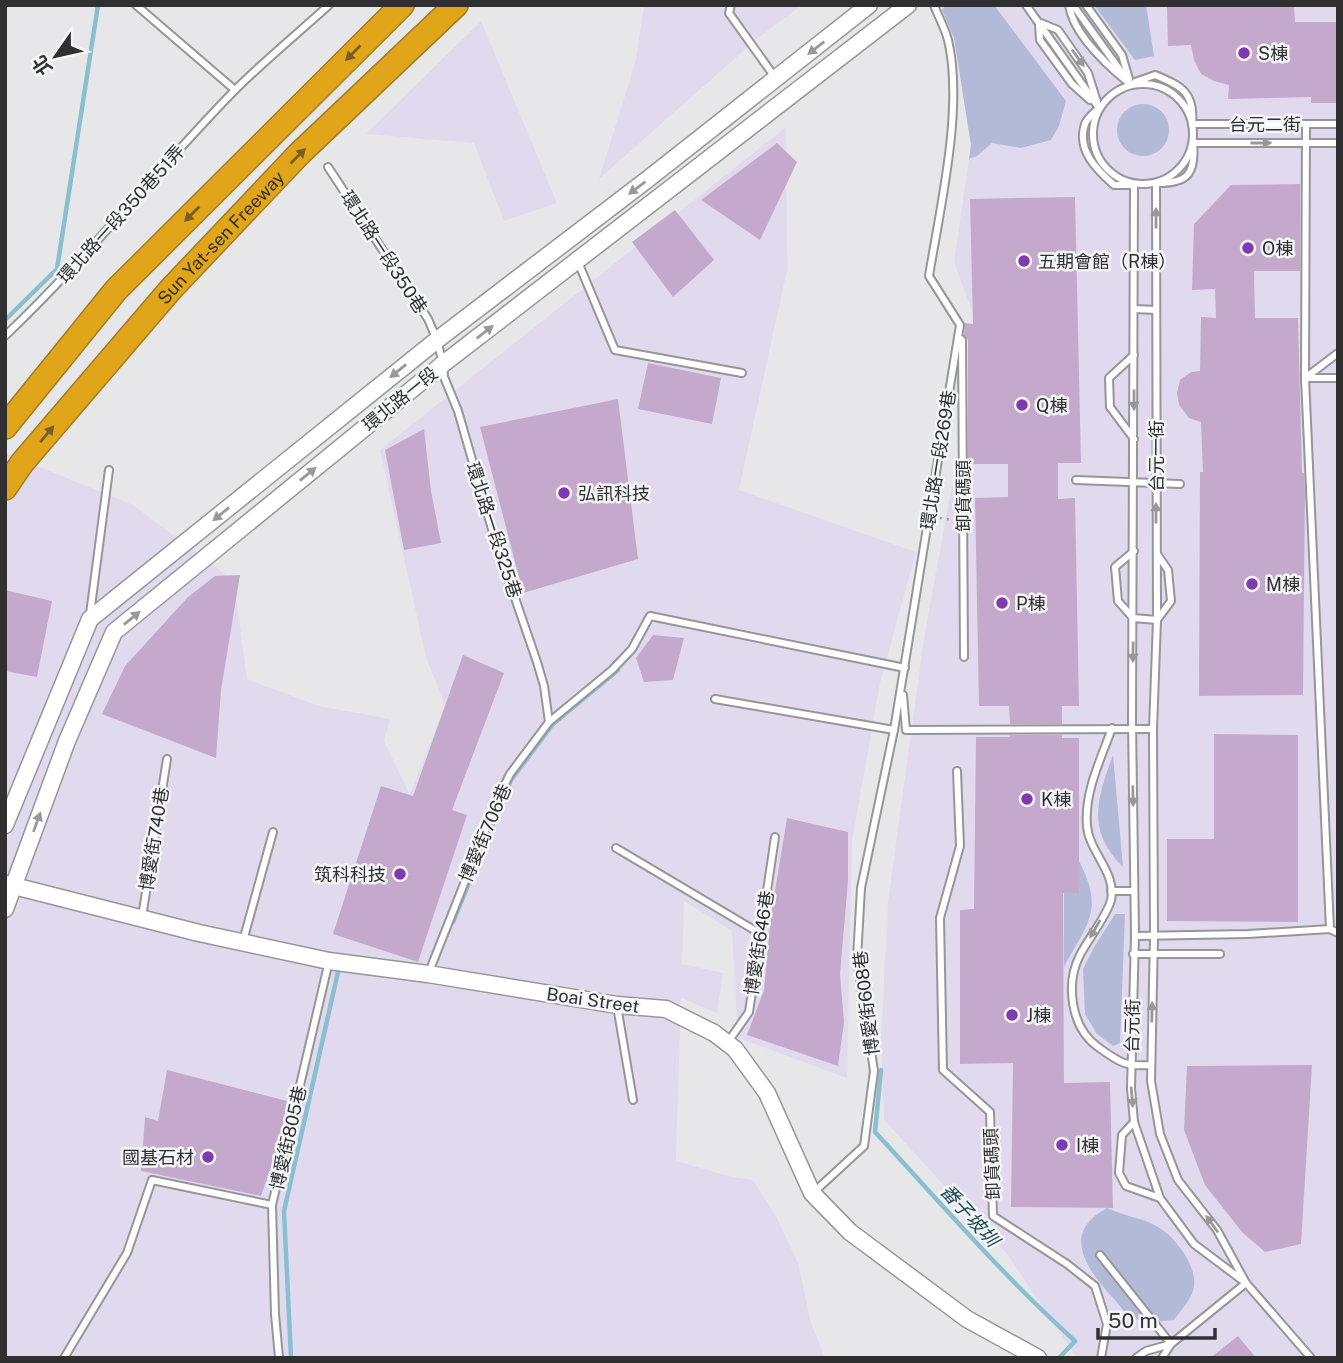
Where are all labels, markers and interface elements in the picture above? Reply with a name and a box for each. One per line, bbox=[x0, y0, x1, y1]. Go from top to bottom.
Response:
north arrow bbox=[21, 21, 91, 91]
one-way arrow bbox=[807, 40, 825, 55]
place label: S棟 bbox=[1258, 43, 1288, 64]
one-way arrow bbox=[345, 45, 362, 62]
marker: S棟 bbox=[1236, 45, 1252, 61]
one-way arrow bbox=[1071, 49, 1085, 67]
text: 北 bbox=[27, 51, 56, 80]
street label: 台元二街 bbox=[1229, 114, 1301, 135]
one-way arrow bbox=[1250, 137, 1272, 149]
street label: 環北路一段350巷51弄 bbox=[53, 141, 189, 287]
one-way arrow bbox=[289, 148, 305, 165]
street label: Sun Yat-sen Freeway bbox=[153, 166, 288, 308]
one-way arrow bbox=[628, 181, 646, 195]
street label: 環北路一段350巷 bbox=[337, 187, 431, 317]
one-way arrow bbox=[184, 206, 201, 222]
one-way arrow bbox=[1150, 207, 1162, 229]
place label: O棟 bbox=[1262, 238, 1293, 259]
marker: O棟 bbox=[1240, 240, 1256, 256]
place label: 五期會館（R棟） bbox=[1038, 251, 1176, 272]
marker: 五期會館（R棟） bbox=[1016, 253, 1032, 269]
one-way arrow bbox=[476, 325, 494, 339]
street label: 環北路一段 bbox=[358, 363, 442, 435]
one-way arrow bbox=[390, 364, 408, 379]
street label: 環北路一段269巷 bbox=[917, 389, 959, 531]
one-way arrow bbox=[1128, 389, 1140, 411]
place label: Q棟 bbox=[1036, 395, 1067, 416]
marker: Q棟 bbox=[1014, 397, 1030, 413]
street label: 台元一街 bbox=[1146, 420, 1167, 492]
one-way arrow bbox=[39, 425, 54, 442]
street label: 環北路一段325巷 bbox=[462, 459, 526, 601]
street label: 卸貨碼頭 bbox=[953, 460, 974, 532]
one-way arrow bbox=[299, 467, 316, 482]
place label: 弘訊科技 bbox=[578, 483, 650, 504]
marker: 弘訊科技 bbox=[556, 485, 572, 501]
one-way arrow bbox=[1150, 502, 1162, 524]
one-way arrow bbox=[213, 507, 231, 522]
place label: M棟 bbox=[1266, 574, 1300, 595]
marker: M棟 bbox=[1244, 576, 1260, 592]
place label: P棟 bbox=[1016, 593, 1045, 614]
marker: P棟 bbox=[994, 595, 1010, 611]
one-way arrow bbox=[123, 611, 140, 626]
one-way arrow bbox=[1127, 641, 1139, 663]
street label: 博愛街706巷 bbox=[455, 781, 515, 885]
one-way arrow bbox=[1127, 785, 1139, 807]
street label: 博愛街740巷 bbox=[135, 786, 173, 892]
place label: K棟 bbox=[1041, 789, 1071, 810]
marker: K棟 bbox=[1019, 791, 1035, 807]
one-way arrow bbox=[32, 812, 43, 833]
place label: 筑科科技 bbox=[314, 864, 386, 885]
marker: 筑科科技 bbox=[392, 866, 408, 882]
street label: 博愛街646巷 bbox=[740, 889, 778, 997]
one-way arrow bbox=[1089, 920, 1101, 939]
street label: 博愛街608巷 bbox=[849, 949, 883, 1057]
street label: Boai Street bbox=[545, 983, 641, 1017]
street label: 台元街 bbox=[1121, 999, 1143, 1053]
one-way arrow bbox=[1146, 1001, 1158, 1023]
place label: J棟 bbox=[1026, 1005, 1051, 1026]
marker: J棟 bbox=[1004, 1007, 1020, 1023]
street label: 博愛街805巷 bbox=[266, 1084, 310, 1192]
one-way arrow bbox=[1127, 1086, 1138, 1108]
street label: 卸貨碼頭 bbox=[980, 1128, 1004, 1200]
place label: I棟 bbox=[1076, 1135, 1099, 1156]
marker: I棟 bbox=[1054, 1137, 1070, 1153]
place label: 國基石材 bbox=[122, 1147, 194, 1168]
marker: 國基石材 bbox=[200, 1149, 216, 1165]
water label: 番子坡圳 bbox=[936, 1179, 1006, 1253]
one-way arrow bbox=[1205, 1215, 1219, 1233]
scale bar bbox=[1098, 1296, 1215, 1340]
text: 50 m bbox=[1108, 1308, 1158, 1333]

